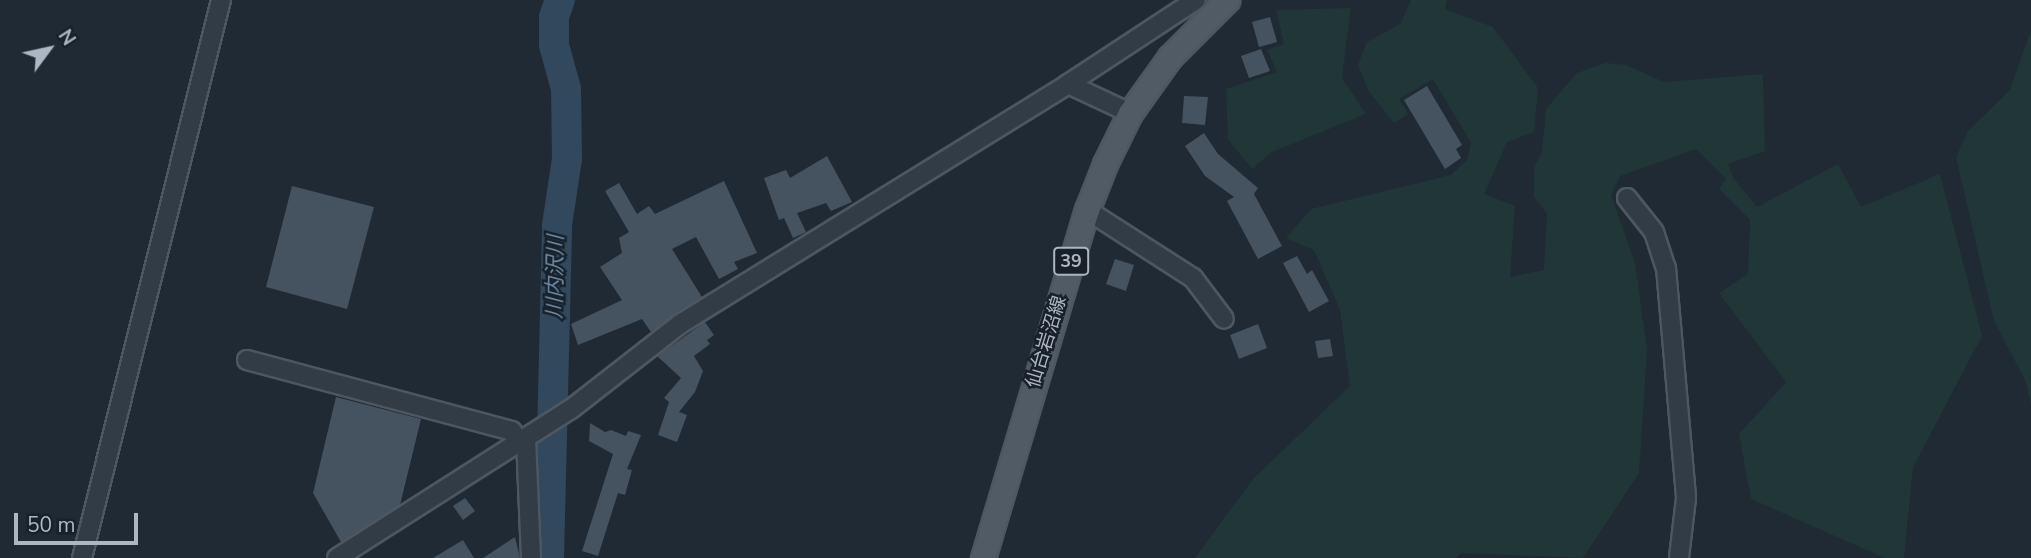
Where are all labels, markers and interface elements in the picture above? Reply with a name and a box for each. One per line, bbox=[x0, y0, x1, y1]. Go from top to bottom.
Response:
north arrow bbox=[14, 14, 84, 84]
text: N bbox=[52, 25, 81, 51]
water label: 川内沢川 bbox=[542, 235, 568, 319]
road number: 39 bbox=[1052, 246, 1090, 276]
street label: 仙台岩沼線 bbox=[1022, 293, 1072, 391]
scale bar bbox=[18, 498, 142, 542]
text: 50 m bbox=[27, 511, 76, 539]

